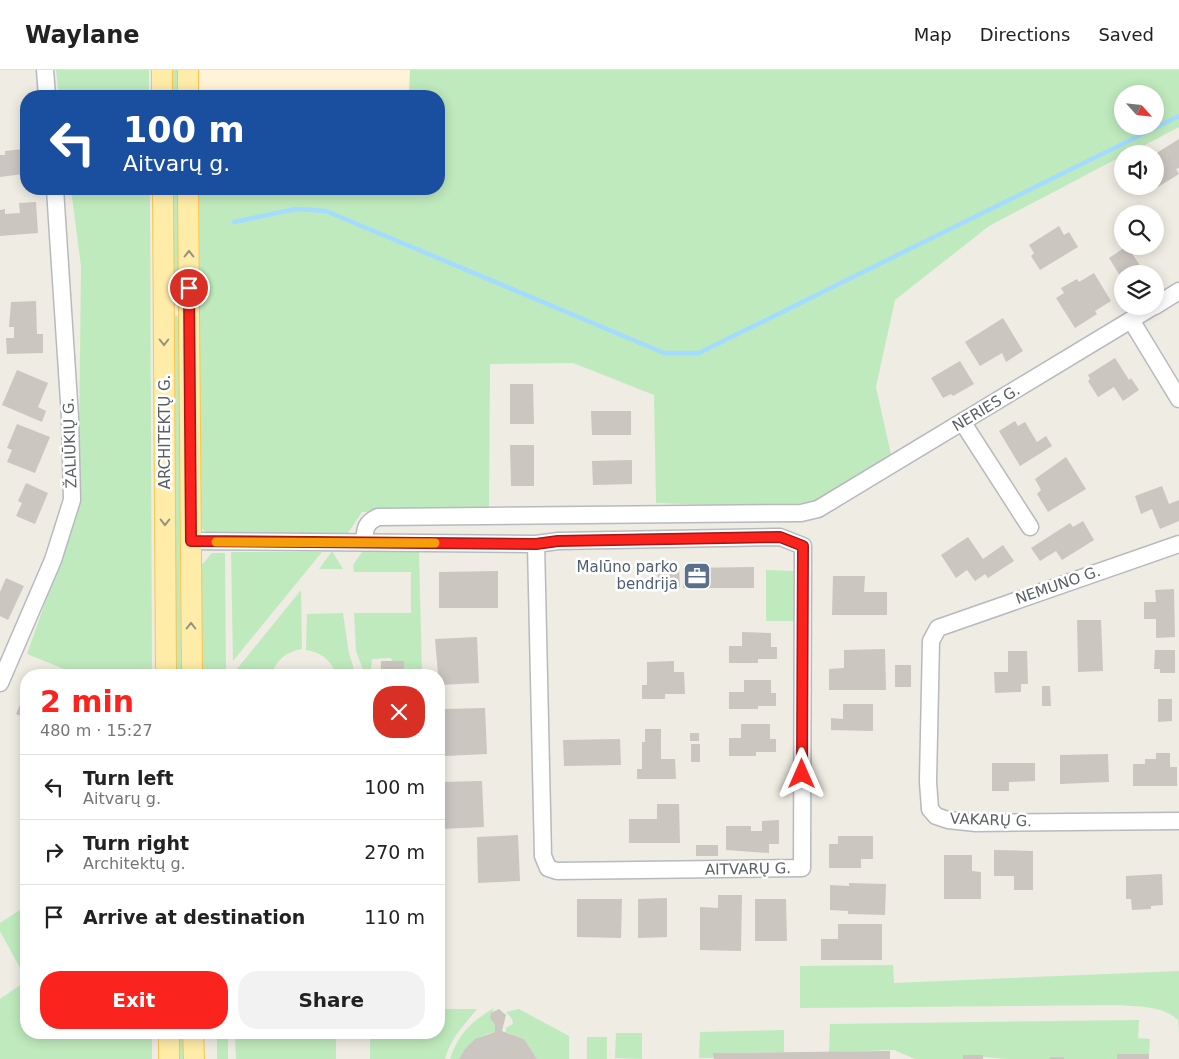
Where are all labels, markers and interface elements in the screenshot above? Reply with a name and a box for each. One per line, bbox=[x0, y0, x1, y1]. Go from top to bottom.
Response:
text: Waylane bbox=[25, 21, 140, 49]
text: Map bbox=[914, 24, 952, 45]
text: Directions bbox=[980, 24, 1070, 45]
text: Saved bbox=[1098, 24, 1154, 45]
north arrow bbox=[1114, 85, 1164, 135]
map controls bbox=[1114, 85, 1164, 315]
icon: left bbox=[40, 110, 105, 175]
text: 100 m bbox=[123, 110, 245, 150]
button: sound bbox=[1114, 145, 1164, 195]
text: Aitvarų g. bbox=[123, 151, 230, 176]
button: search bbox=[1114, 205, 1164, 255]
one-way arrow bbox=[184, 250, 194, 258]
button: layers bbox=[1114, 265, 1164, 315]
pin bbox=[168, 267, 210, 309]
icon: arrive bbox=[175, 274, 203, 302]
one-way arrow bbox=[159, 339, 169, 347]
street label: ARCHITEKTŲ G. bbox=[156, 375, 174, 489]
street label: NERIES G. bbox=[949, 381, 1023, 435]
street label: ŽALIŪKIŲ G. bbox=[58, 397, 81, 489]
one-way arrow bbox=[160, 519, 170, 527]
place label: Malūno parko bendrija bbox=[577, 558, 678, 593]
office icon: Malūno parko bendrija bbox=[682, 561, 712, 591]
street label: NEMUNO G. bbox=[1013, 562, 1103, 608]
one-way arrow bbox=[186, 622, 196, 630]
text: 2 min bbox=[40, 684, 134, 719]
button: close bbox=[373, 686, 425, 738]
text: 480 m · 15:27 bbox=[40, 721, 153, 740]
position arrow bbox=[775, 747, 827, 799]
text: Turn left bbox=[83, 767, 174, 789]
icon: left bbox=[40, 773, 68, 801]
text: 100 m bbox=[364, 776, 425, 798]
text: Aitvarų g. bbox=[83, 789, 161, 808]
street label: VAKARŲ G. bbox=[950, 810, 1032, 830]
text: Turn right bbox=[83, 832, 189, 854]
icon: right bbox=[40, 838, 68, 866]
text: 270 m bbox=[364, 841, 425, 863]
text: Architektų g. bbox=[83, 854, 186, 873]
street label: AITVARŲ G. bbox=[705, 859, 791, 879]
icon: arrive bbox=[40, 903, 68, 931]
text: Arrive at destination bbox=[83, 906, 305, 928]
text: 110 m bbox=[364, 906, 425, 928]
button: Exit bbox=[40, 971, 228, 1029]
button: Share bbox=[238, 971, 425, 1029]

